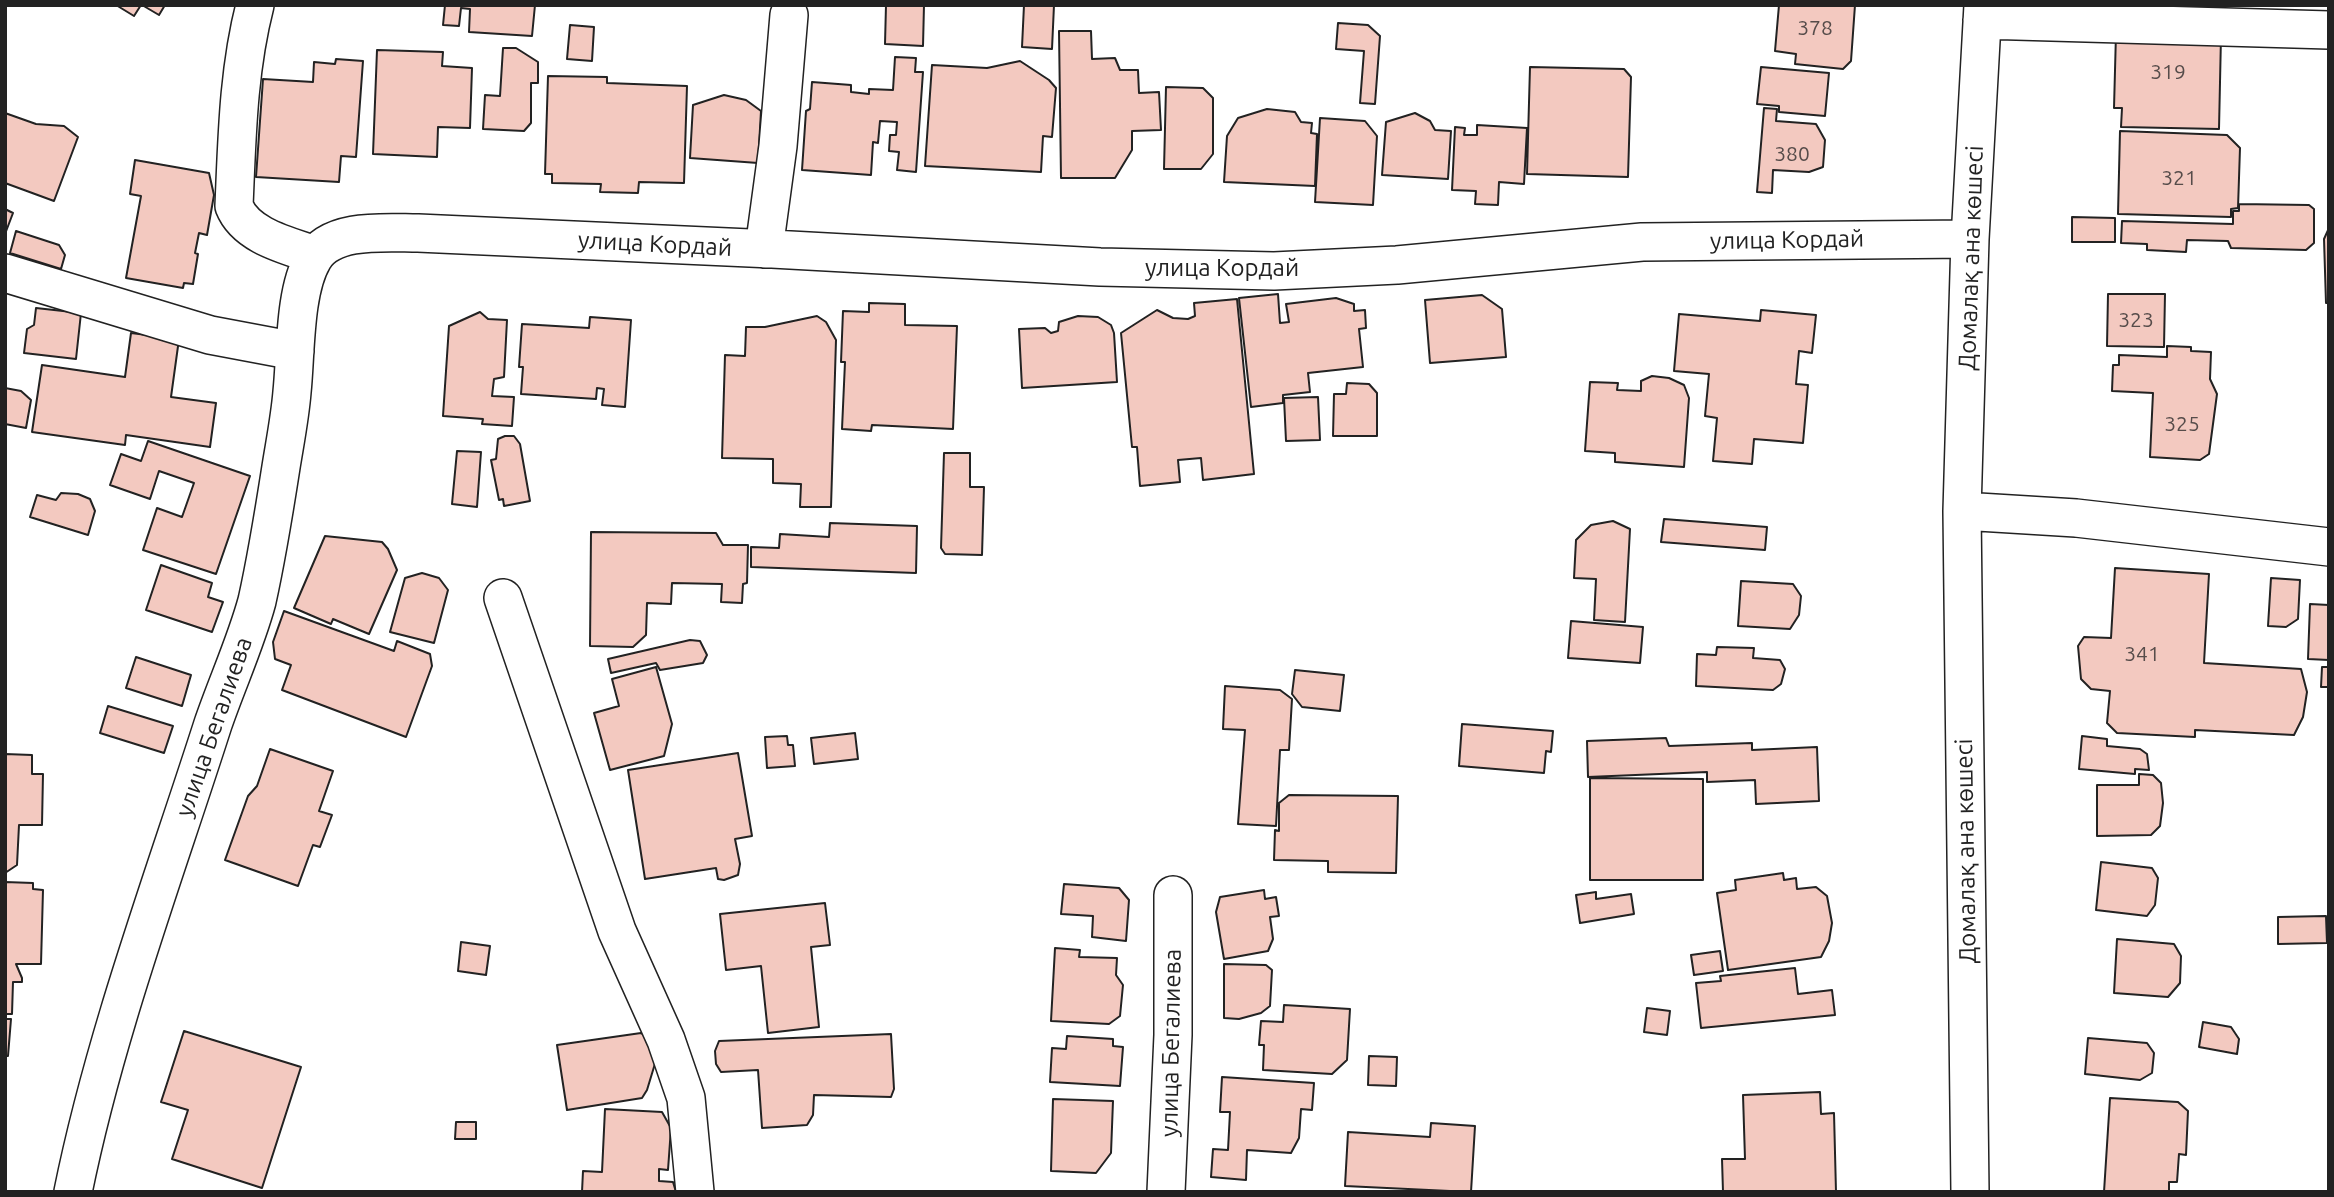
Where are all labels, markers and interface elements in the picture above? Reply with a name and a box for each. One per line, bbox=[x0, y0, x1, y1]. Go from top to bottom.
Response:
house number: 378 bbox=[1797, 15, 1833, 41]
house number: 319 bbox=[2150, 59, 2186, 85]
house number: 380 bbox=[1774, 141, 1810, 167]
street label: Домалақ ана көшесі bbox=[1953, 145, 1989, 371]
house number: 321 bbox=[2161, 165, 2197, 191]
street label: улица Кордай bbox=[1710, 224, 1864, 256]
street label: улица Кордай bbox=[577, 226, 733, 262]
street label: улица Кордай bbox=[1145, 254, 1299, 282]
house number: 323 bbox=[2118, 307, 2154, 333]
house number: 325 bbox=[2164, 411, 2200, 437]
street label: улица Бегалиева bbox=[170, 633, 258, 821]
house number: 341 bbox=[2124, 641, 2160, 667]
street label: Домалақ ана көшесі bbox=[1950, 738, 1982, 964]
street label: улица Бегалиева bbox=[1155, 949, 1187, 1137]

